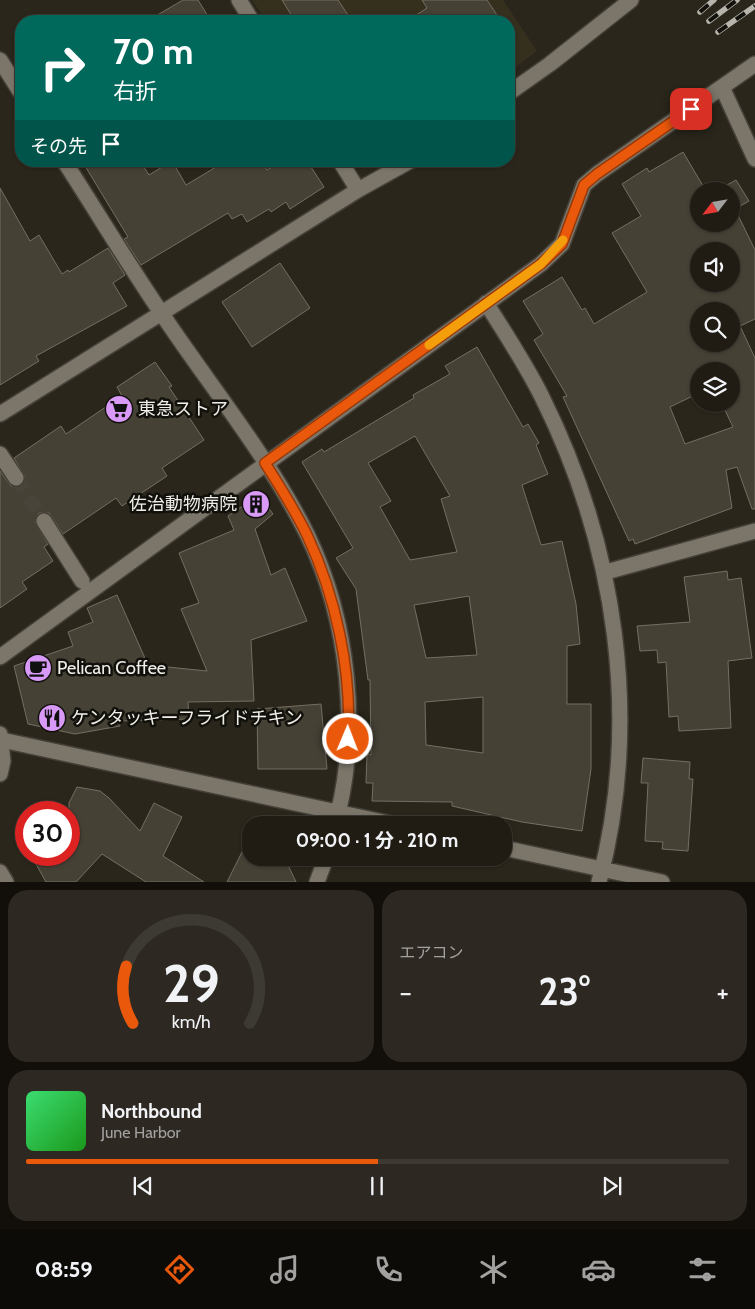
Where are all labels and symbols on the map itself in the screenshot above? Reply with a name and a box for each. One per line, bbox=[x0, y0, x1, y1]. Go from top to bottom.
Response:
pin bbox=[670, 88, 712, 130]
north arrow bbox=[690, 182, 740, 232]
supermarket icon: 東急ストア bbox=[104, 394, 134, 424]
place label: 東急ストア bbox=[138, 398, 228, 420]
building icon: 佐治動物病院 bbox=[241, 489, 271, 519]
place label: 佐治動物病院 bbox=[129, 493, 237, 515]
cafe icon: Pelican Coffee bbox=[23, 653, 53, 683]
place label: Pelican Coffee bbox=[57, 657, 166, 679]
restaurant icon: ケンタッキーフライドチキン bbox=[37, 703, 67, 733]
place label: ケンタッキーフライドチキン bbox=[71, 707, 303, 729]
position arrow bbox=[321, 712, 373, 764]
speed limit sign: 30 bbox=[15, 801, 80, 866]

